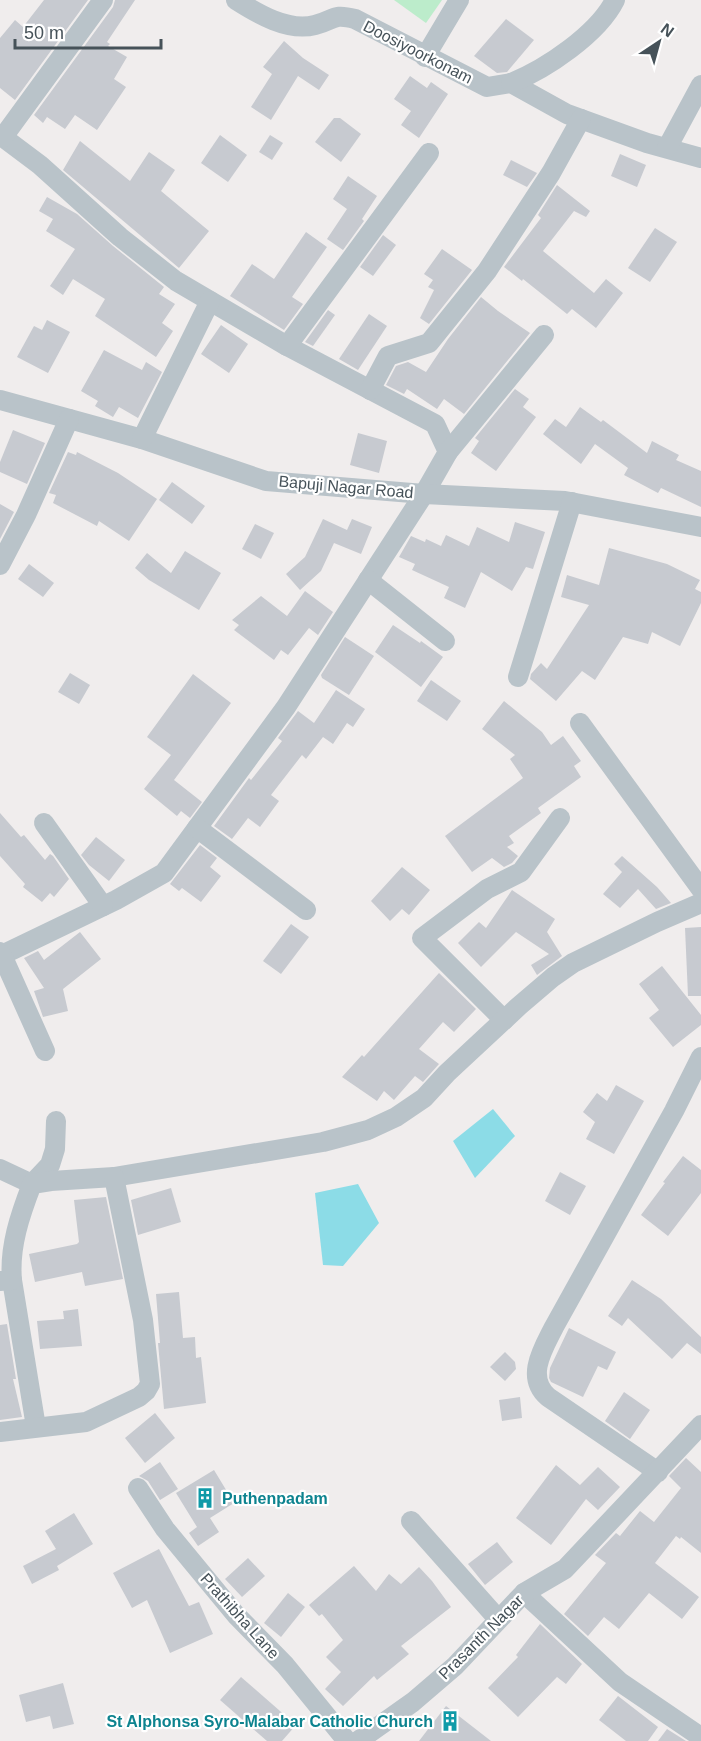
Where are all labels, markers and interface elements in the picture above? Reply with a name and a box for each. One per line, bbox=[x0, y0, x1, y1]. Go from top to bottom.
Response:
scale bar bbox=[15, 12, 160, 50]
north arrow bbox=[629, 12, 689, 72]
street label: Doosiyoorkonam bbox=[361, 17, 475, 87]
text: N bbox=[658, 20, 677, 41]
text: 50 m bbox=[24, 23, 64, 43]
street label: Bapuji Nagar Road bbox=[278, 473, 414, 501]
building icon: Puthenpadam bbox=[193, 1486, 217, 1510]
place label: Puthenpadam bbox=[222, 1490, 328, 1507]
street label: Prathibha Lane bbox=[197, 1570, 283, 1662]
street label: Prasanth Nagar bbox=[435, 1591, 527, 1683]
building icon: St Alphonsa Syro-Malabar Catholic Church bbox=[438, 1709, 462, 1733]
place label: St Alphonsa Syro-Malabar Catholic Church bbox=[106, 1713, 433, 1730]

